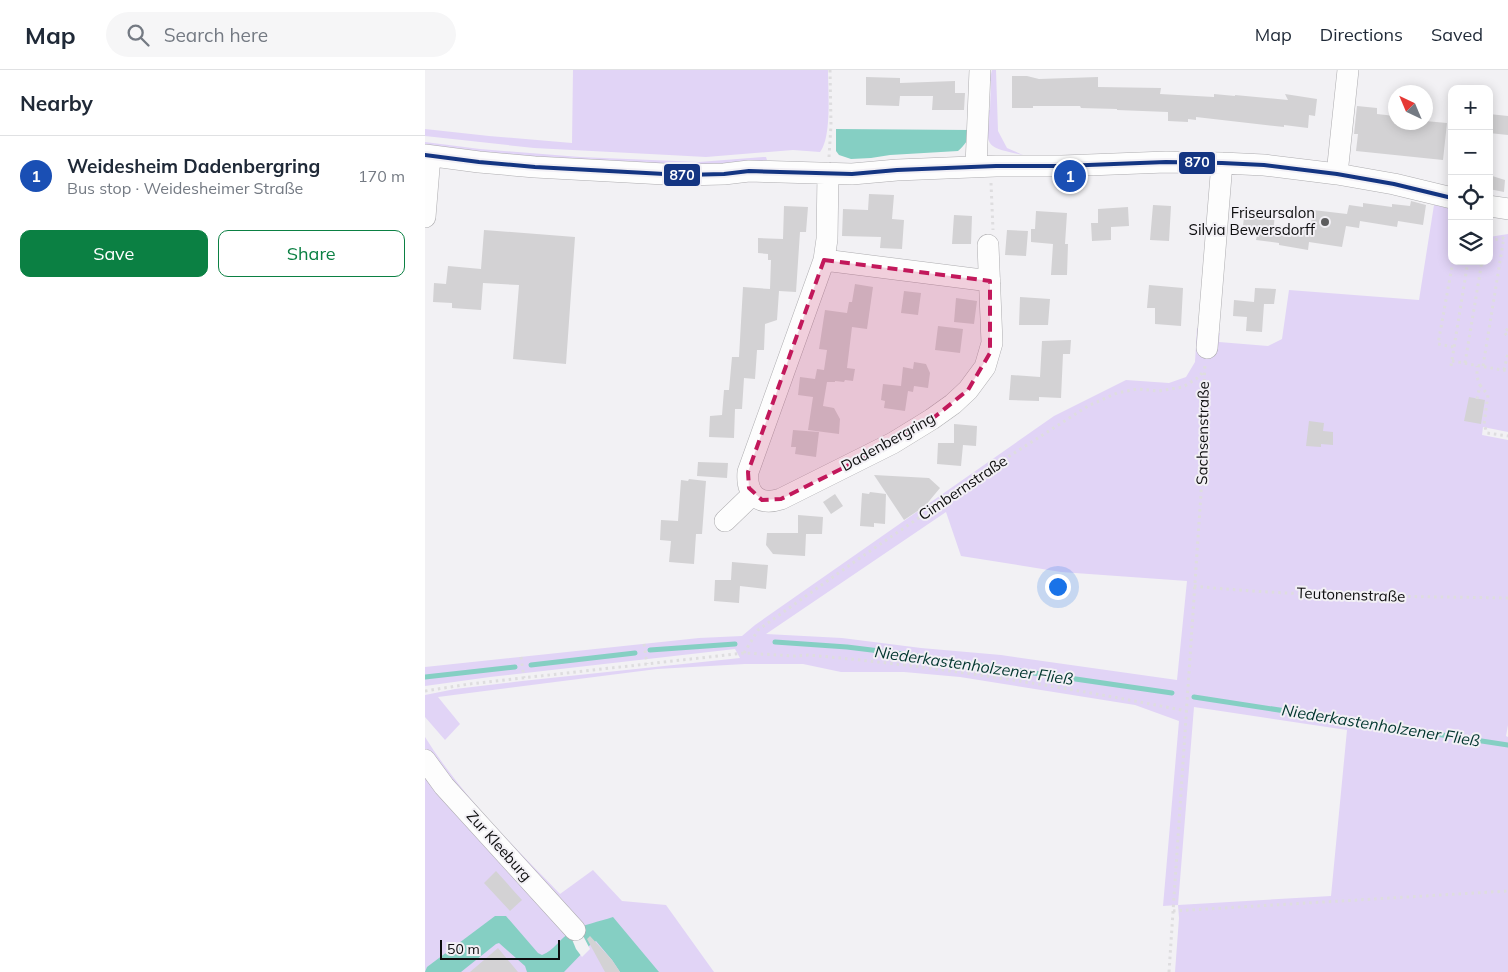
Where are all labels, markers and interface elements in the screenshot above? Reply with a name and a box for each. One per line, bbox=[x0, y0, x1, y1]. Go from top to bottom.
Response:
search box bbox=[106, 12, 456, 57]
text: Map bbox=[25, 20, 76, 50]
icon: search bbox=[124, 21, 152, 49]
text: Search here bbox=[164, 23, 268, 47]
text: Map bbox=[1255, 23, 1292, 46]
text: Directions bbox=[1320, 23, 1403, 46]
text: Saved bbox=[1431, 23, 1483, 46]
north arrow bbox=[1388, 85, 1433, 130]
map controls bbox=[1448, 85, 1493, 265]
button: + bbox=[1448, 85, 1493, 130]
text: Nearby bbox=[20, 90, 93, 116]
button: − bbox=[1448, 130, 1493, 175]
line badge: 870 bbox=[1178, 151, 1216, 175]
text: 870 bbox=[1184, 153, 1210, 171]
text: Weidesheim Dadenbergring bbox=[67, 154, 320, 178]
pin: 1 bbox=[1054, 157, 1086, 195]
line badge: 870 bbox=[663, 163, 701, 187]
text: 1 bbox=[31, 166, 41, 186]
text: 170 m bbox=[358, 166, 405, 186]
text: 870 bbox=[669, 166, 695, 184]
button: locate bbox=[1448, 175, 1493, 220]
text: Bus stop · Weidesheimer Straße bbox=[67, 178, 303, 198]
place label: Friseursalon Silvia Bewersdorff bbox=[1189, 203, 1316, 239]
marker: Friseursalon Silvia Bewersdorff bbox=[1319, 216, 1331, 228]
button: layers bbox=[1448, 220, 1493, 265]
button: Save bbox=[20, 230, 208, 277]
button: Share bbox=[218, 230, 405, 277]
street label: Sachsenstraße bbox=[1192, 381, 1213, 485]
street label: Dadenbergring bbox=[837, 408, 938, 475]
street label: Cimbernstraße bbox=[915, 451, 1011, 524]
your location bbox=[1045, 574, 1071, 600]
street label: Teutonenstraße bbox=[1296, 583, 1406, 606]
water label: Niederkastenholzener Fließ bbox=[873, 641, 1075, 689]
water label: Niederkastenholzener Fließ bbox=[1280, 699, 1482, 751]
street label: Zur Kleeburg bbox=[463, 807, 536, 885]
scale bar bbox=[440, 937, 560, 960]
text: 50 m bbox=[447, 940, 480, 958]

